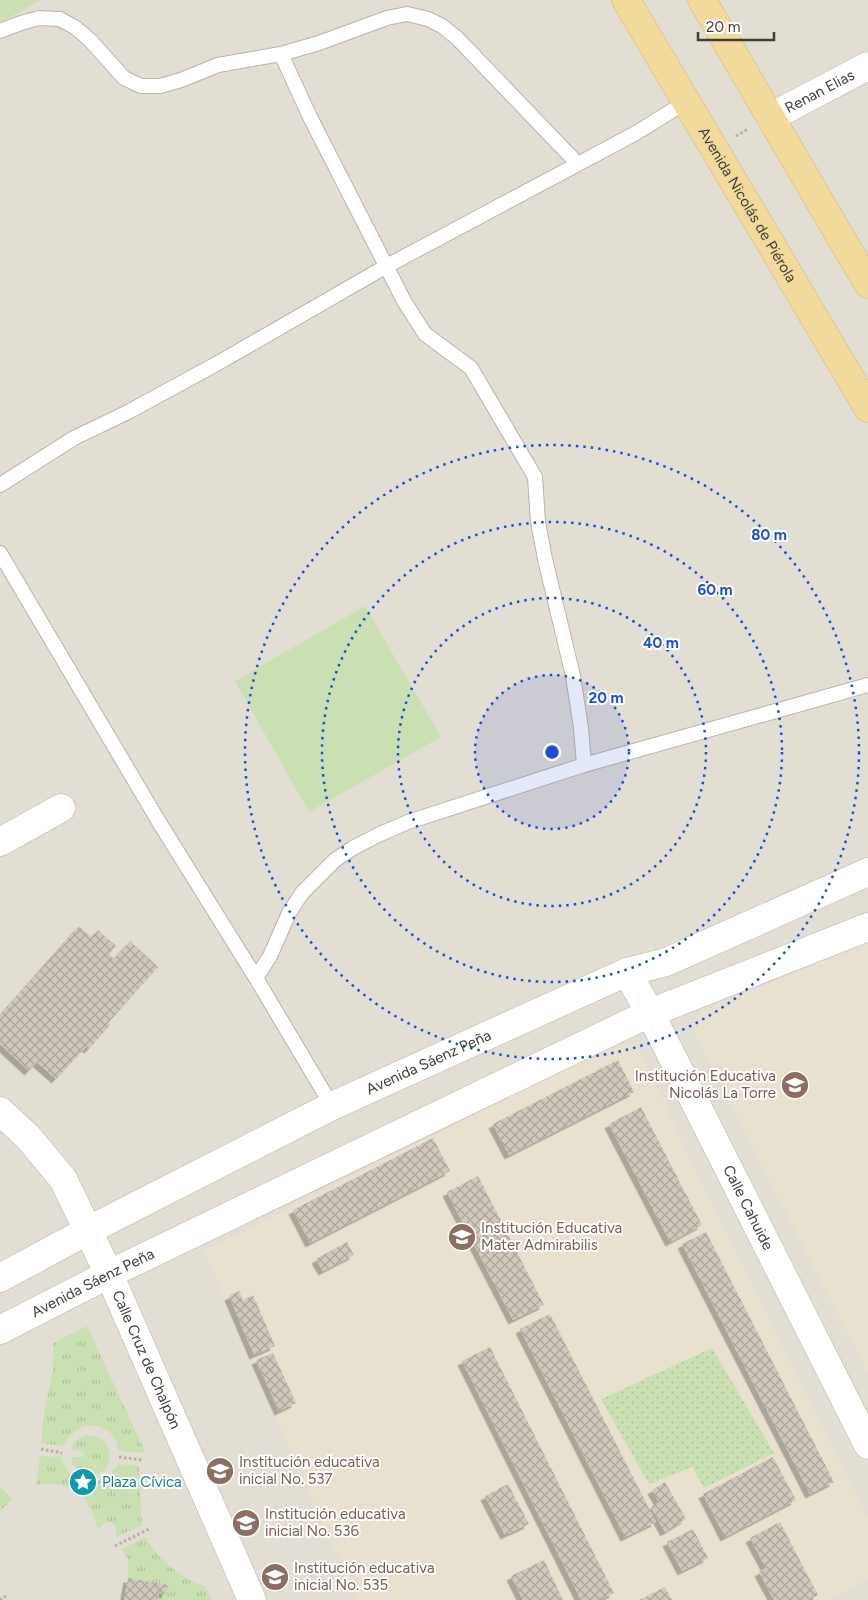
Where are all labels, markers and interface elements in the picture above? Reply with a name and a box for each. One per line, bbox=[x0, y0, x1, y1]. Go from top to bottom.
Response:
scale bar bbox=[698, 10, 774, 42]
text: 20 m bbox=[706, 18, 740, 36]
street label: Renan Elias bbox=[782, 66, 858, 117]
street label: Avenida Nicolás de Piérola bbox=[694, 124, 800, 286]
text: 80 m bbox=[751, 526, 787, 544]
text: 60 m bbox=[697, 581, 733, 599]
text: 40 m bbox=[643, 634, 679, 652]
text: 20 m bbox=[588, 689, 624, 707]
centre of rings bbox=[543, 743, 561, 761]
street label: Avenida Sáenz Peña bbox=[363, 1026, 494, 1098]
place label: Institución Educativa Nicolás La Torre bbox=[635, 1067, 776, 1102]
school or university icon: Institución Educativa Nicolás La Torre bbox=[780, 1070, 810, 1100]
street label: Calle Cahuide bbox=[719, 1162, 777, 1253]
place label: Institución Educativa Mater Admirabilis bbox=[481, 1219, 622, 1254]
school or university icon: Institución Educativa Mater Admirabilis bbox=[447, 1222, 477, 1252]
street label: Avenida Sáenz Peña bbox=[28, 1245, 157, 1321]
street label: Calle Cruz de Chalpón bbox=[108, 1288, 185, 1432]
place label: Institución educativa inicial No. 537 bbox=[239, 1453, 380, 1488]
school or university icon: Institución educativa inicial No. 537 bbox=[205, 1456, 235, 1486]
place icon: Plaza Cívica bbox=[68, 1467, 98, 1497]
place label: Plaza Cívica bbox=[102, 1473, 182, 1491]
place label: Institución educativa inicial No. 536 bbox=[265, 1505, 406, 1540]
school or university icon: Institución educativa inicial No. 536 bbox=[231, 1508, 261, 1538]
place label: Institución educativa inicial No. 535 bbox=[294, 1559, 435, 1594]
school or university icon: Institución educativa inicial No. 535 bbox=[260, 1562, 290, 1592]

